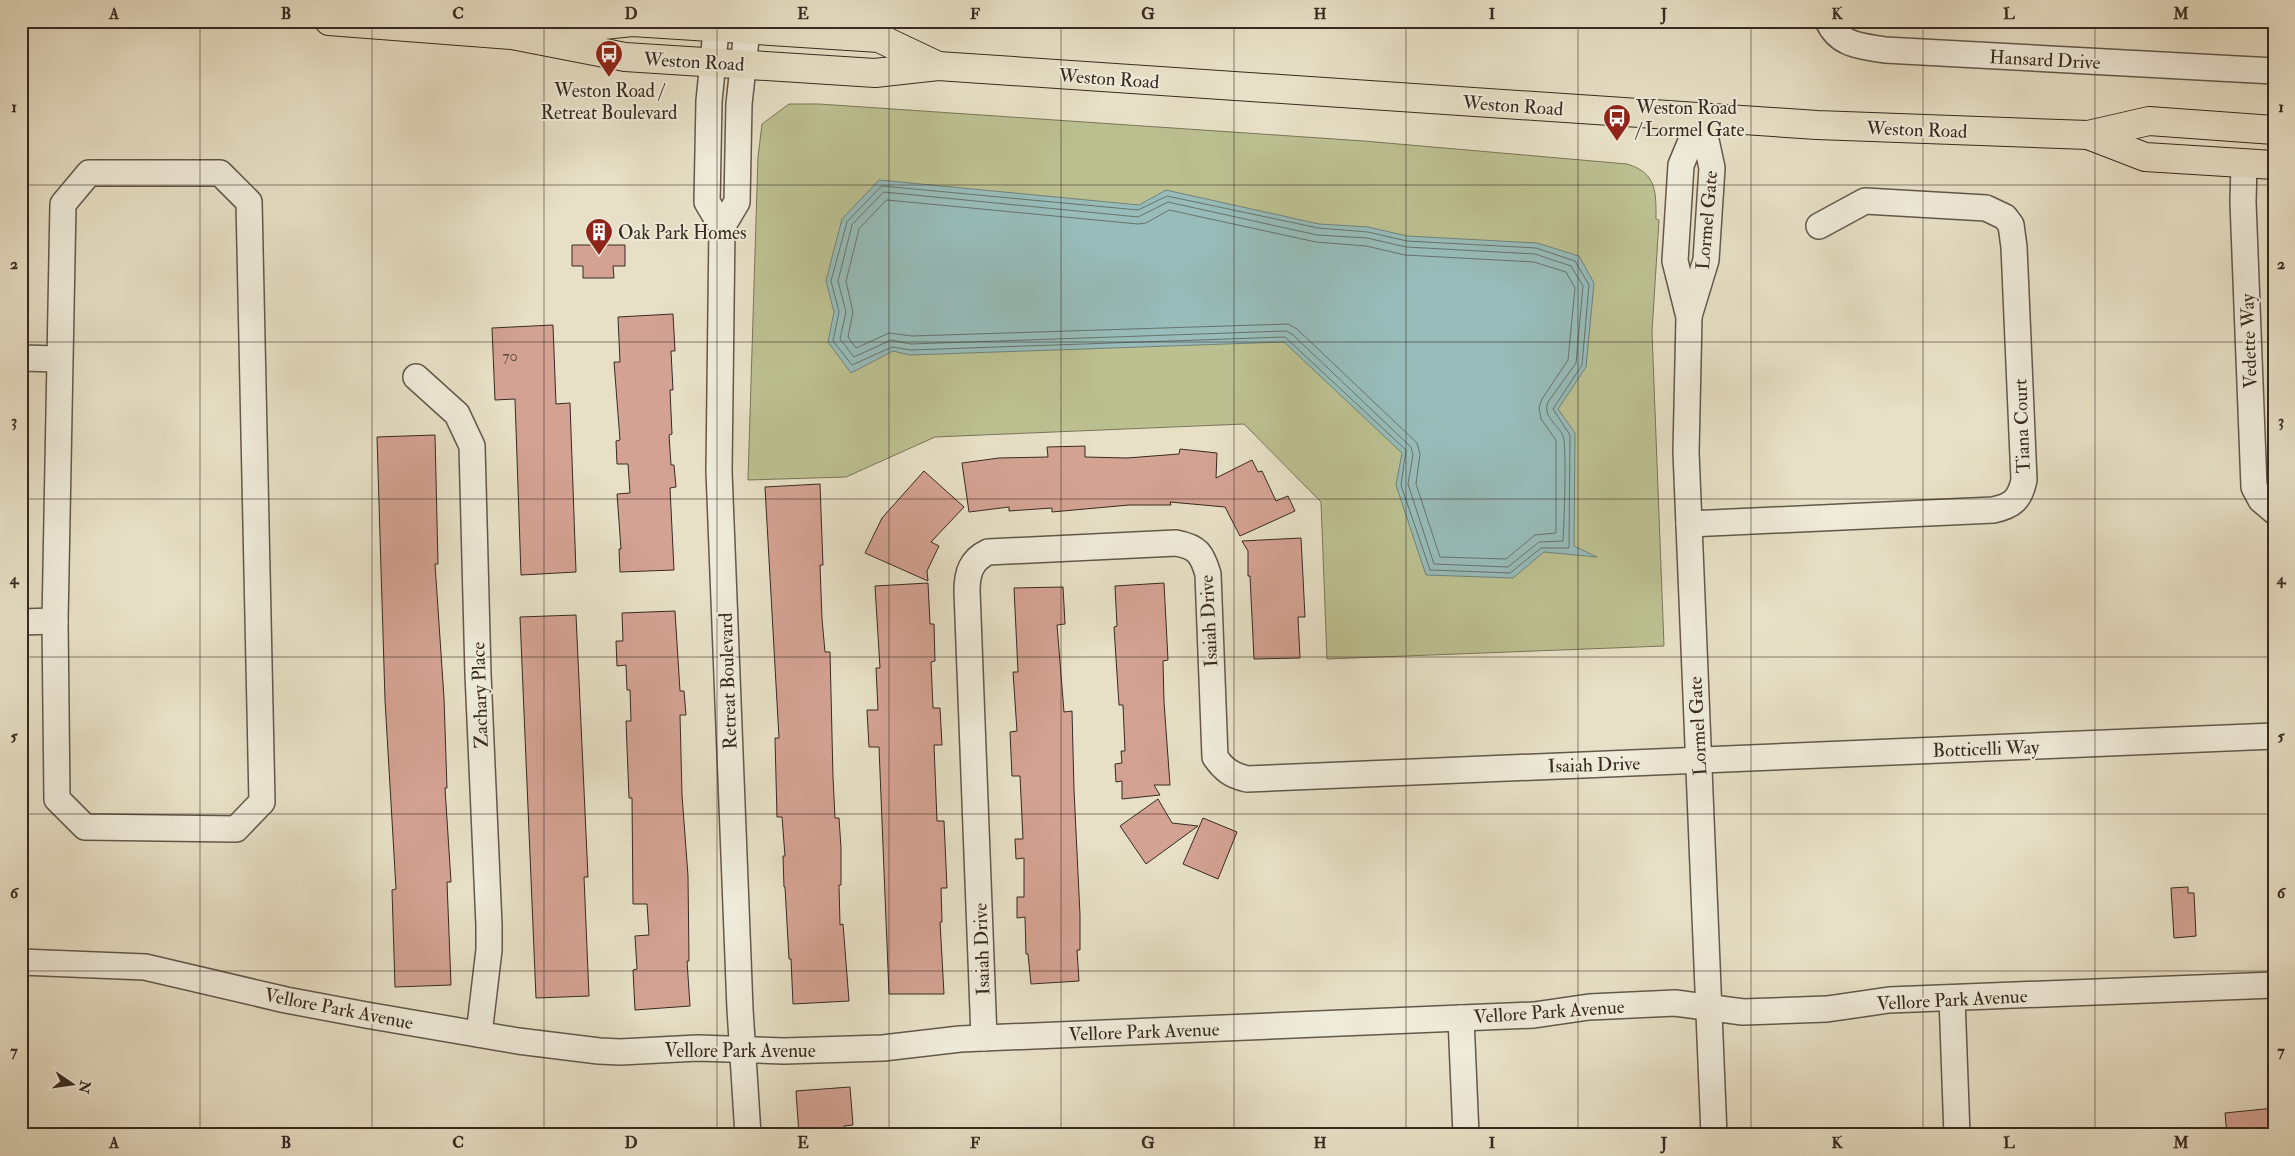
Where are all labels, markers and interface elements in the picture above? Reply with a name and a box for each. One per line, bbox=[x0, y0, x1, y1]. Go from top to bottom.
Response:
text: A bbox=[108, 4, 120, 24]
text: B bbox=[281, 4, 291, 24]
text: C bbox=[452, 4, 464, 24]
text: D bbox=[624, 4, 638, 24]
text: E bbox=[797, 4, 809, 24]
text: F bbox=[970, 4, 980, 24]
text: G bbox=[1141, 4, 1155, 24]
text: H bbox=[1313, 4, 1327, 24]
text: I bbox=[1489, 4, 1496, 24]
text: J bbox=[1660, 4, 1668, 25]
text: K bbox=[1831, 4, 1843, 24]
text: L bbox=[2003, 4, 2015, 24]
text: M bbox=[2172, 4, 2189, 24]
bus stop icon: Weston Road / Retreat Boulevard bbox=[594, 39, 624, 78]
street label: Hansard Drive bbox=[1989, 45, 2101, 75]
street label: Weston Road bbox=[642, 47, 746, 77]
street label: Weston Road bbox=[1057, 63, 1161, 95]
place label: Weston Road / Retreat Boulevard bbox=[541, 79, 678, 125]
street label: Weston Road bbox=[1461, 90, 1565, 122]
place label: Weston Road / Lormel Gate bbox=[1634, 96, 1744, 142]
text: 1 bbox=[11, 97, 17, 117]
text: 1 bbox=[2278, 97, 2284, 117]
bus stop icon: Weston Road / Lormel Gate bbox=[1602, 103, 1632, 142]
street label: Weston Road bbox=[1865, 116, 1968, 144]
street label: Lormel Gate bbox=[1691, 169, 1723, 271]
building icon: Oak Park Homes bbox=[584, 217, 614, 256]
place label: Oak Park Homes bbox=[618, 221, 747, 245]
text: 2 bbox=[10, 254, 18, 274]
text: 2 bbox=[2277, 254, 2285, 274]
street label: Vedette Way bbox=[2235, 292, 2263, 389]
house number: 70 bbox=[502, 346, 518, 366]
street label: Tiana Court bbox=[2008, 378, 2036, 474]
text: 3 bbox=[11, 411, 17, 431]
text: 3 bbox=[2278, 411, 2284, 431]
text: 4 bbox=[9, 569, 20, 589]
text: 4 bbox=[2276, 569, 2287, 589]
street label: Isaiah Drive bbox=[1195, 574, 1223, 668]
street label: Retreat Boulevard bbox=[714, 611, 742, 750]
street label: Zachary Place bbox=[466, 641, 494, 749]
street label: Lormel Gate bbox=[1683, 676, 1713, 776]
text: 5 bbox=[10, 726, 18, 746]
text: 5 bbox=[2277, 726, 2285, 746]
street label: Botticelli Way bbox=[1932, 735, 2041, 763]
street label: Isaiah Drive bbox=[1547, 751, 1641, 779]
text: 6 bbox=[10, 883, 20, 903]
text: 6 bbox=[2277, 883, 2287, 903]
street label: Isaiah Drive bbox=[968, 902, 996, 996]
street label: Vellore Park Avenue bbox=[262, 983, 415, 1035]
street label: Vellore Park Avenue bbox=[1876, 984, 2028, 1016]
street label: Vellore Park Avenue bbox=[1473, 995, 1625, 1029]
street label: Vellore Park Avenue bbox=[1068, 1017, 1220, 1047]
street label: Vellore Park Avenue bbox=[664, 1039, 816, 1063]
text: 7 bbox=[10, 1041, 18, 1061]
text: 7 bbox=[2277, 1041, 2285, 1061]
north arrow bbox=[48, 1058, 98, 1108]
text: N bbox=[74, 1078, 94, 1095]
text: A bbox=[108, 1133, 120, 1153]
text: B bbox=[281, 1133, 291, 1153]
text: C bbox=[452, 1133, 464, 1153]
text: D bbox=[624, 1133, 638, 1153]
text: E bbox=[797, 1133, 809, 1153]
text: F bbox=[970, 1133, 980, 1153]
text: G bbox=[1141, 1133, 1155, 1153]
text: H bbox=[1313, 1133, 1327, 1153]
text: I bbox=[1489, 1133, 1496, 1153]
text: J bbox=[1660, 1133, 1668, 1154]
text: K bbox=[1831, 1133, 1843, 1153]
text: L bbox=[2003, 1133, 2015, 1153]
text: M bbox=[2172, 1133, 2189, 1153]

